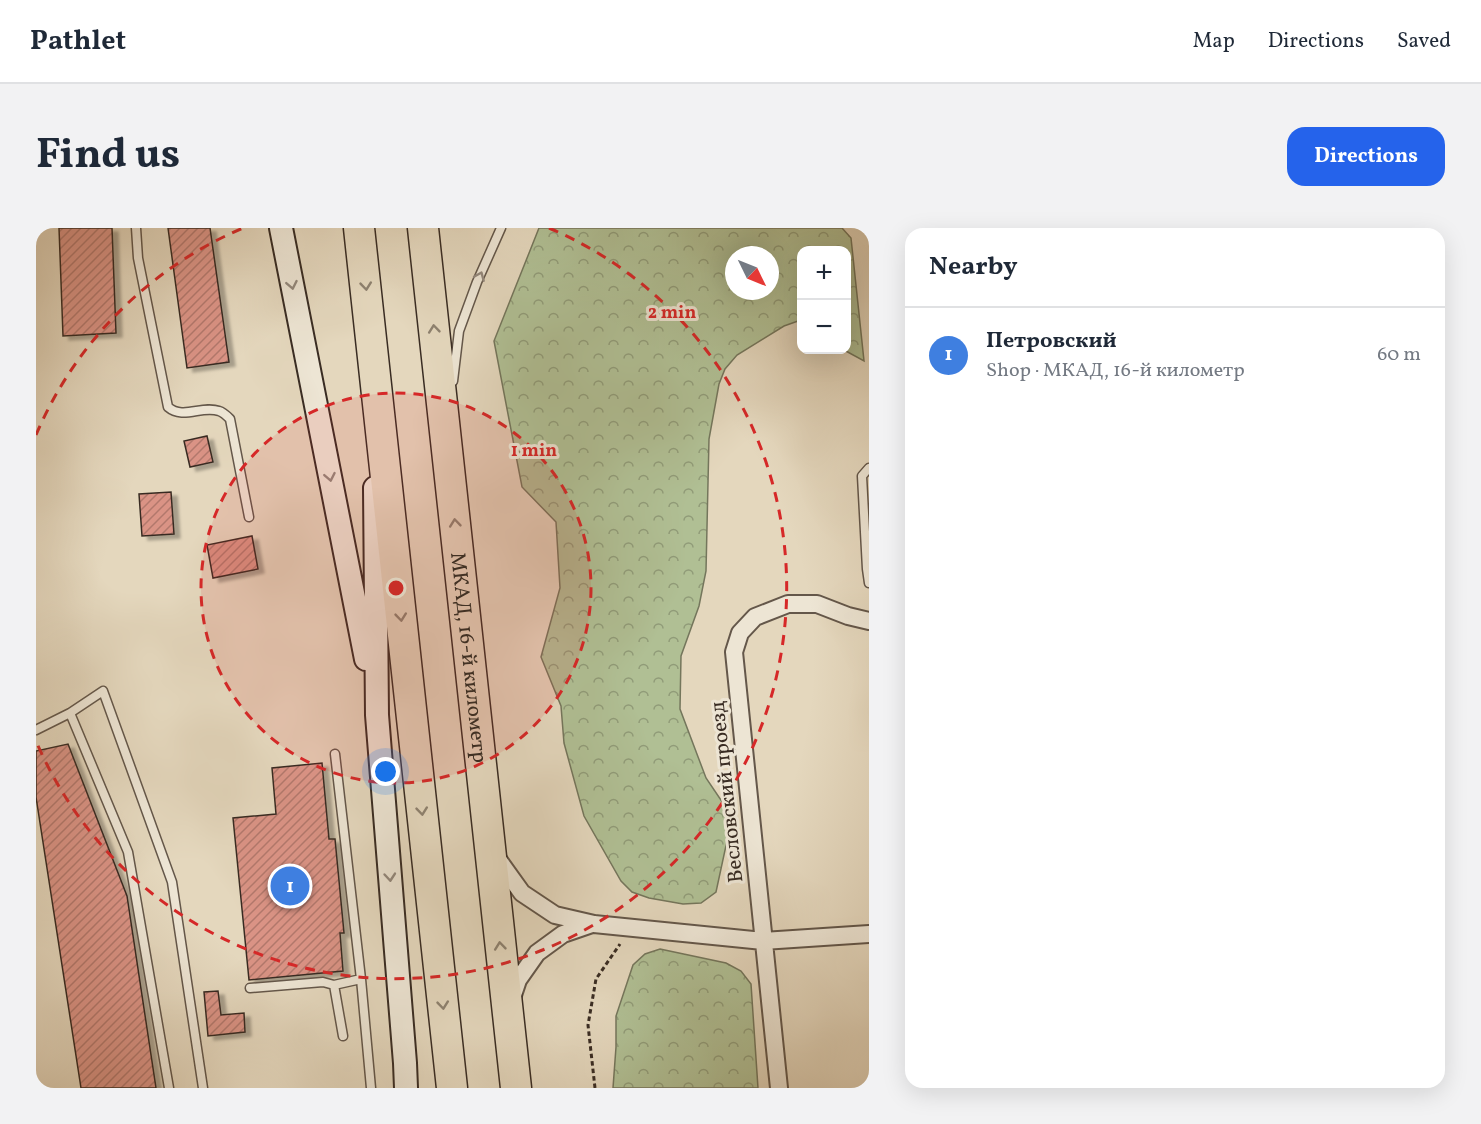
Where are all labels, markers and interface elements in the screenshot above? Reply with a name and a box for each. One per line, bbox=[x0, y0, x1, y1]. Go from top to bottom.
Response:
text: Pathlet bbox=[30, 22, 126, 61]
text: Map bbox=[1193, 27, 1235, 56]
text: Directions bbox=[1268, 27, 1364, 56]
text: Saved bbox=[1397, 27, 1451, 56]
text: Find us bbox=[36, 127, 180, 186]
button: Directions bbox=[1287, 127, 1445, 186]
north arrow bbox=[725, 246, 779, 300]
map controls bbox=[797, 246, 851, 354]
button: + bbox=[797, 246, 851, 300]
text: Nearby bbox=[929, 249, 1018, 285]
one-way arrow bbox=[472, 272, 484, 283]
one-way arrow bbox=[285, 280, 298, 290]
one-way arrow bbox=[359, 282, 371, 291]
button: − bbox=[797, 300, 851, 354]
text: 2 min bbox=[648, 301, 696, 326]
one-way arrow bbox=[428, 324, 441, 333]
text: Петровский bbox=[986, 326, 1117, 357]
text: 1 bbox=[944, 341, 953, 369]
text: 60 m bbox=[1377, 341, 1421, 369]
text: Shop · МКАД, 16-й километр bbox=[986, 357, 1245, 385]
text: 1 min bbox=[511, 439, 557, 464]
one-way arrow bbox=[323, 471, 336, 481]
one-way arrow bbox=[449, 518, 462, 527]
street label: МКАД, 16-й километр bbox=[442, 551, 494, 765]
centre of rings bbox=[386, 578, 406, 598]
one-way arrow bbox=[394, 613, 407, 622]
street label: Весловский проезд bbox=[704, 700, 751, 884]
your location bbox=[371, 757, 400, 786]
one-way arrow bbox=[415, 807, 428, 816]
pin: 1 bbox=[270, 864, 310, 908]
one-way arrow bbox=[383, 873, 396, 882]
one-way arrow bbox=[495, 942, 507, 951]
one-way arrow bbox=[436, 1001, 449, 1010]

